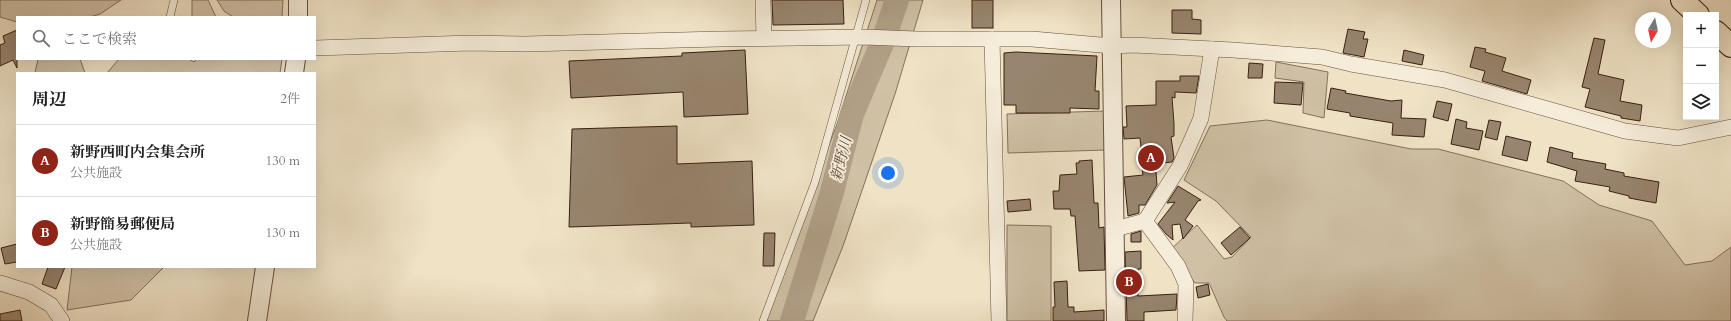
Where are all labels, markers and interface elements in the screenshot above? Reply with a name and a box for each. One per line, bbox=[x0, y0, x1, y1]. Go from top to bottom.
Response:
north arrow bbox=[1635, 12, 1671, 48]
map controls bbox=[1683, 12, 1719, 120]
button: + bbox=[1683, 12, 1719, 48]
search box bbox=[16, 16, 316, 60]
icon: search bbox=[30, 27, 52, 49]
text: ここで検索 bbox=[62, 29, 137, 49]
button: − bbox=[1683, 48, 1719, 84]
button: layers bbox=[1683, 84, 1719, 120]
text: 周辺 bbox=[32, 88, 66, 111]
text: 2件 bbox=[280, 90, 300, 108]
water label: 新野川 bbox=[826, 133, 857, 183]
text: 新野西町内会集会所 bbox=[70, 142, 205, 162]
pin: A bbox=[1138, 143, 1164, 173]
text: A bbox=[40, 152, 50, 170]
text: 130 m bbox=[266, 152, 300, 170]
your location bbox=[878, 163, 898, 183]
text: 公共施設 bbox=[70, 164, 122, 182]
text: 新野簡易郵便局 bbox=[70, 214, 175, 234]
text: B bbox=[40, 224, 50, 242]
text: 130 m bbox=[266, 224, 300, 242]
text: 公共施設 bbox=[70, 236, 122, 254]
pin: B bbox=[1116, 267, 1142, 297]

